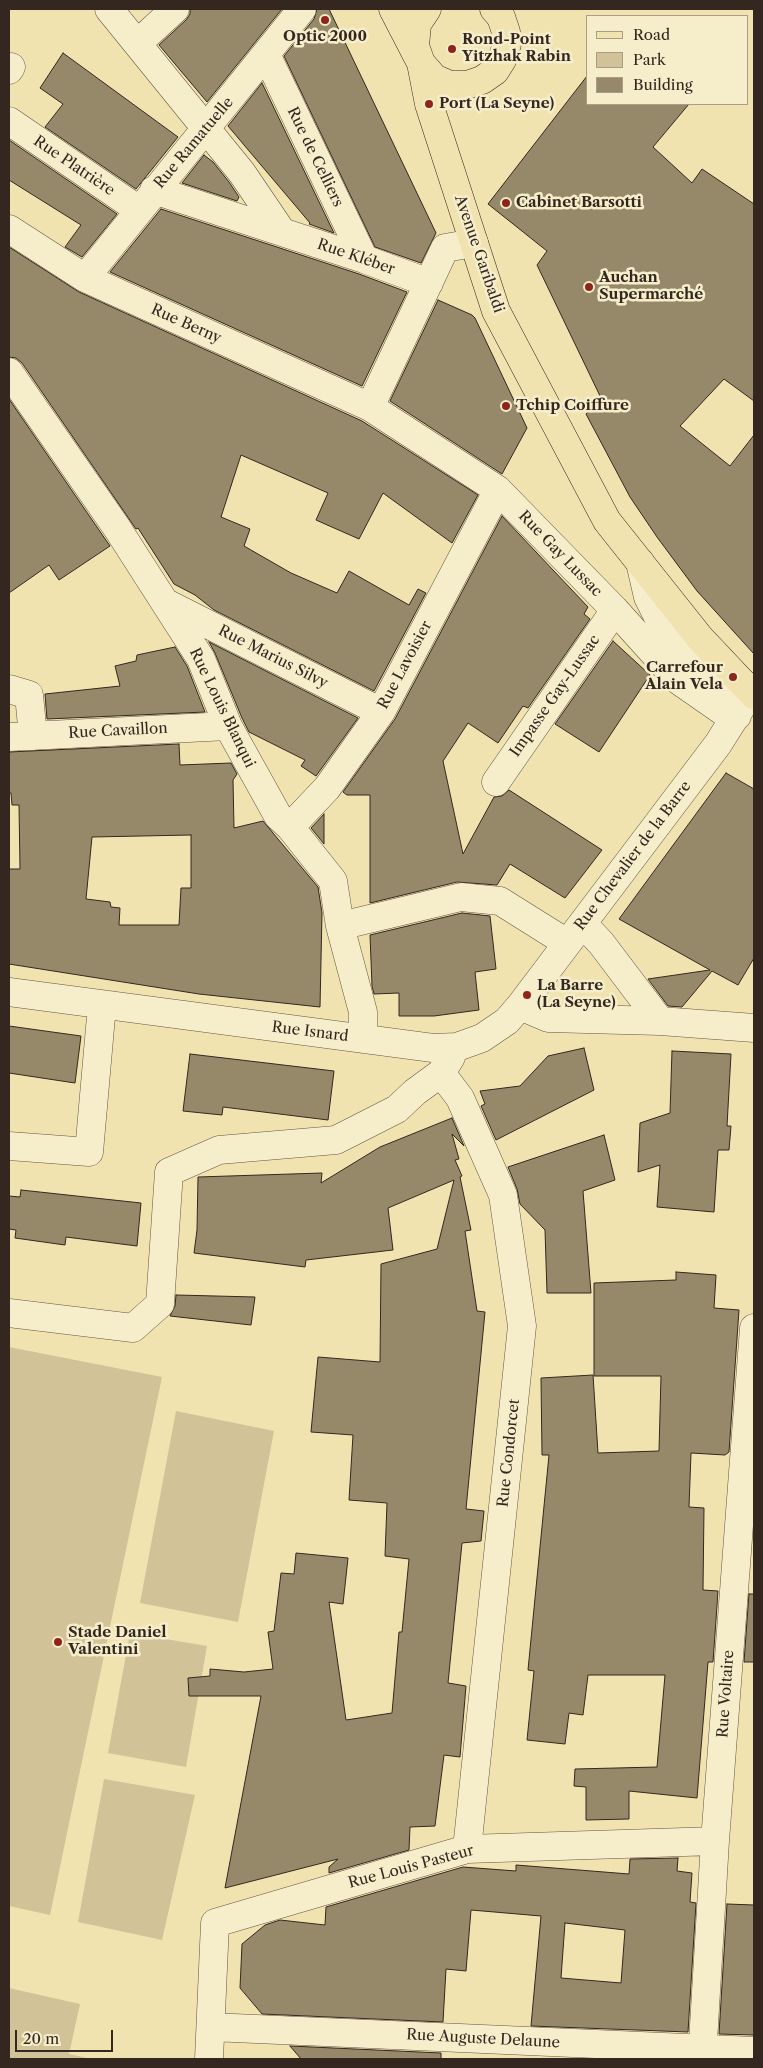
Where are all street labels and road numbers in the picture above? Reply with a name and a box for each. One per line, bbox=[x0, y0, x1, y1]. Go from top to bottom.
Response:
street label: Rue Ramatuelle bbox=[151, 94, 237, 192]
street label: Rue de Celliers bbox=[283, 104, 347, 210]
street label: Rue Platrière bbox=[30, 132, 118, 200]
street label: Avenue Garibaldi bbox=[450, 193, 508, 315]
street label: Rue Kléber bbox=[315, 235, 397, 279]
street label: Rue Berny bbox=[148, 300, 224, 348]
street label: Rue Gay Lussac bbox=[514, 507, 606, 601]
street label: Rue Lavoisier bbox=[374, 618, 436, 712]
street label: Rue Marius Silvy bbox=[215, 622, 331, 692]
street label: Impasse Gay-Lussac bbox=[506, 632, 604, 760]
street label: Rue Louis Blanqui bbox=[185, 645, 259, 771]
street label: Rue Cavaillon bbox=[68, 719, 168, 743]
street label: Rue Chevalier de la Barre bbox=[571, 778, 695, 934]
street label: Rue Isnard bbox=[271, 1018, 349, 1046]
street label: Rue Condorcet bbox=[494, 1398, 524, 1508]
street label: Rue Voltaire bbox=[714, 1649, 738, 1739]
street label: Rue Louis Pasteur bbox=[346, 1842, 476, 1892]
street label: Rue Auguste Delaune bbox=[406, 2026, 560, 2052]

